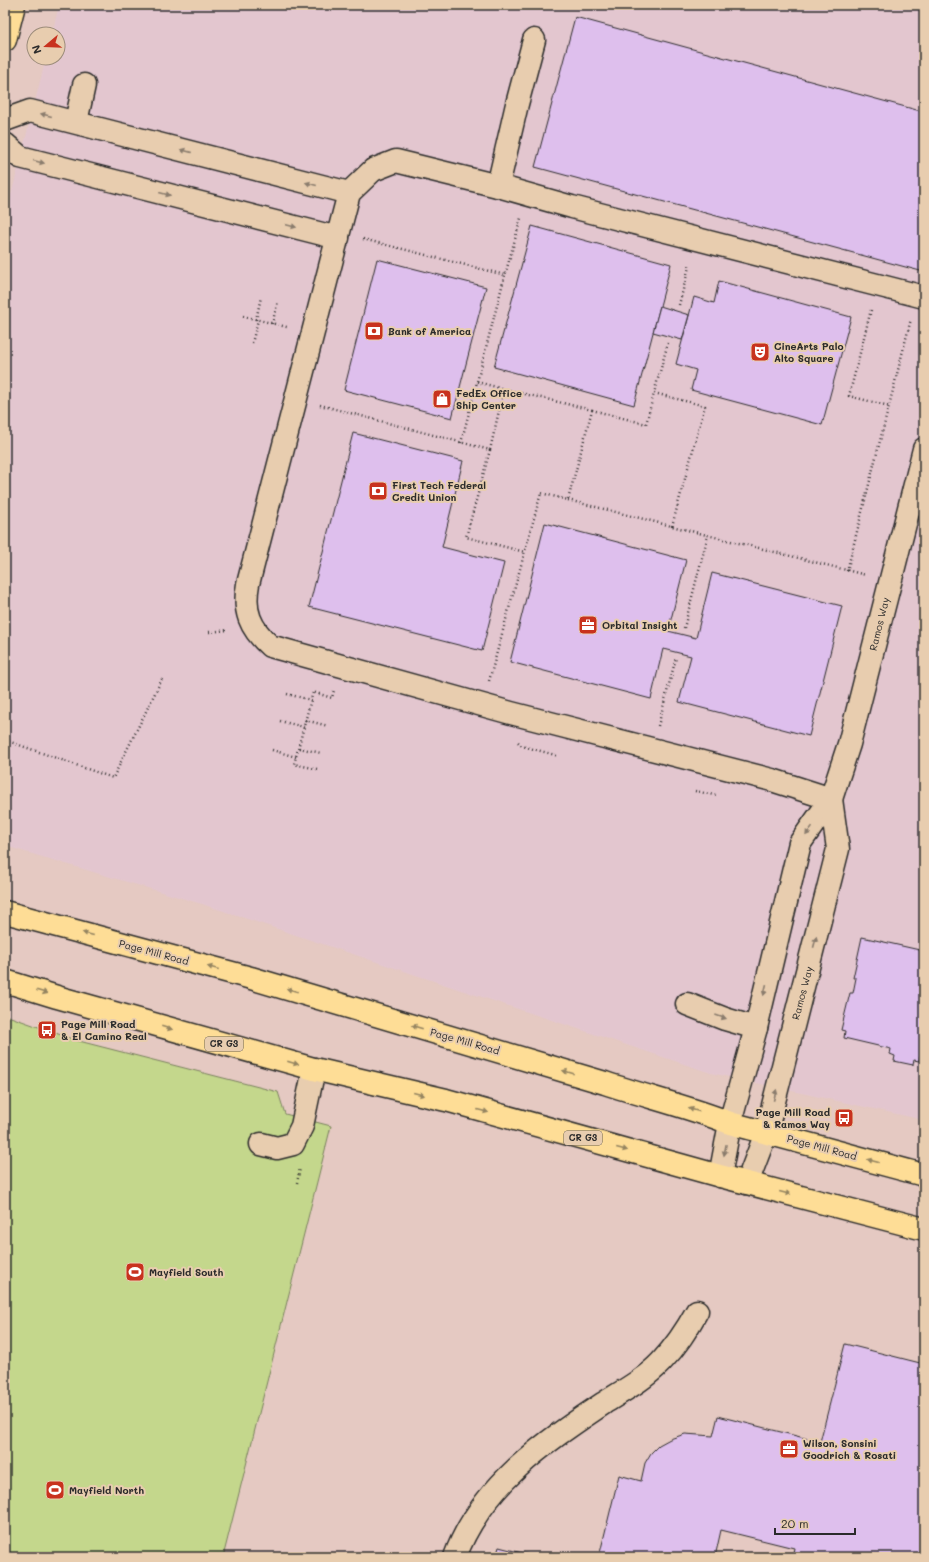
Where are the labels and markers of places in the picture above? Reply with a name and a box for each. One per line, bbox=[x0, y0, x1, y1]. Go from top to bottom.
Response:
bank icon: Bank of America bbox=[363, 320, 385, 342]
place label: Bank of America bbox=[388, 324, 471, 338]
place label: CineArts Palo Alto Square bbox=[774, 339, 844, 365]
theatre icon: CineArts Palo Alto Square bbox=[749, 341, 771, 363]
place label: FedEx Office Ship Center bbox=[456, 386, 522, 412]
shop icon: FedEx Office Ship Center bbox=[431, 388, 453, 410]
place label: First Tech Federal Credit Union bbox=[392, 478, 486, 504]
bank icon: First Tech Federal Credit Union bbox=[367, 480, 389, 502]
office icon: Orbital Insight bbox=[577, 614, 599, 636]
place label: Orbital Insight bbox=[602, 618, 678, 632]
place label: Page Mill Road & El Camino Real bbox=[61, 1017, 147, 1043]
bus stop icon: Page Mill Road & El Camino Real bbox=[36, 1019, 58, 1041]
place label: Page Mill Road & Ramos Way bbox=[756, 1105, 831, 1131]
bus stop icon: Page Mill Road & Ramos Way bbox=[833, 1107, 855, 1129]
sports icon: Mayfield South bbox=[124, 1261, 146, 1283]
place label: Mayfield South bbox=[149, 1265, 223, 1279]
place label: Wilson, Sonsini Goodrich & Rosati bbox=[803, 1436, 896, 1462]
office icon: Wilson, Sonsini Goodrich & Rosati bbox=[778, 1438, 800, 1460]
sports icon: Mayfield North bbox=[44, 1479, 66, 1501]
place label: Mayfield North bbox=[69, 1483, 144, 1497]

